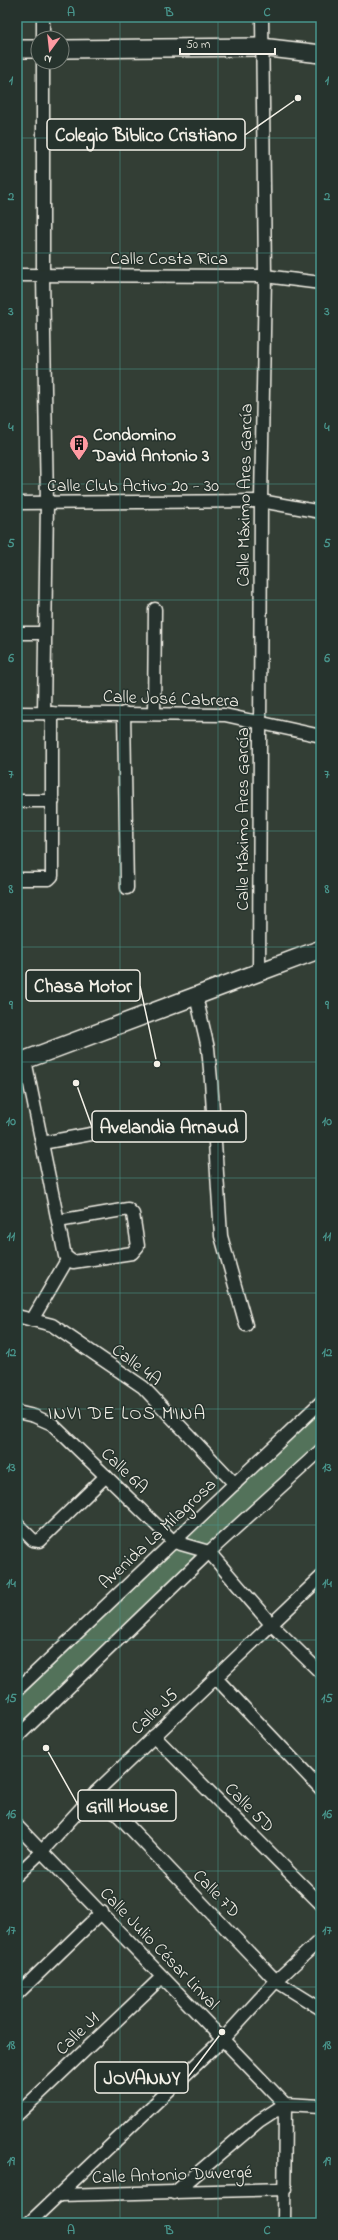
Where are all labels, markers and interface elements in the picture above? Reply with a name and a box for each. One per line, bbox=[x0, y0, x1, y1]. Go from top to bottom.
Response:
text: A bbox=[67, 3, 75, 22]
text: B bbox=[164, 3, 174, 22]
text: C bbox=[263, 3, 271, 22]
north arrow bbox=[30, 30, 70, 70]
scale bar bbox=[180, 30, 275, 56]
text: 50 m bbox=[186, 36, 210, 54]
text: N bbox=[42, 50, 53, 67]
text: 1 bbox=[9, 71, 14, 90]
text: 1 bbox=[325, 71, 330, 90]
callout: Colegio Biblico Cristiano bbox=[47, 119, 245, 150]
text: Colegio Biblico Cristiano bbox=[55, 123, 237, 152]
text: 2 bbox=[7, 187, 15, 206]
text: 2 bbox=[323, 187, 331, 206]
street label: Calle Costa Rica bbox=[110, 247, 228, 273]
text: 3 bbox=[7, 302, 14, 321]
text: 3 bbox=[323, 302, 330, 321]
street label: Calle Máximo Ares García bbox=[231, 403, 261, 587]
text: 4 bbox=[7, 418, 14, 437]
text: 4 bbox=[323, 418, 330, 437]
place label: Condomino David Antonio 3 bbox=[92, 423, 210, 470]
building icon: Condomino David Antonio 3 bbox=[68, 433, 90, 461]
street label: Calle Club Activo 20 - 30 bbox=[47, 474, 219, 500]
text: 5 bbox=[7, 534, 15, 553]
text: 5 bbox=[323, 534, 331, 553]
text: 6 bbox=[7, 649, 14, 668]
text: 6 bbox=[323, 649, 330, 668]
street label: Calle José Cabrera bbox=[102, 685, 239, 715]
street label: Calle Máximo Ares García bbox=[231, 727, 257, 911]
text: 7 bbox=[8, 765, 14, 784]
text: 7 bbox=[324, 765, 330, 784]
text: 8 bbox=[8, 880, 14, 899]
text: 8 bbox=[324, 880, 330, 899]
callout: Chasa Motor bbox=[26, 970, 140, 1001]
text: Chasa Motor bbox=[34, 974, 133, 1001]
text: 9 bbox=[8, 996, 14, 1015]
text: 9 bbox=[324, 996, 330, 1015]
callout: Avelandia Arnaud bbox=[92, 1111, 246, 1142]
text: 10 bbox=[6, 1112, 16, 1131]
text: 10 bbox=[322, 1112, 332, 1131]
text: Avelandia Arnaud bbox=[100, 1115, 239, 1142]
text: 11 bbox=[7, 1227, 16, 1246]
text: 11 bbox=[323, 1227, 332, 1246]
street label: Calle 4A bbox=[105, 1338, 166, 1393]
text: 12 bbox=[6, 1343, 17, 1362]
text: 12 bbox=[322, 1343, 333, 1362]
district label: INVI DE LOS MINA bbox=[48, 1401, 206, 1428]
street label: Calle 6A bbox=[94, 1442, 153, 1501]
text: 13 bbox=[6, 1458, 16, 1477]
text: 13 bbox=[322, 1458, 332, 1477]
street label: Avenida La Milagrosa bbox=[94, 1473, 224, 1597]
text: 14 bbox=[6, 1574, 16, 1593]
text: 14 bbox=[322, 1574, 332, 1593]
street label: Calle J5 bbox=[126, 1683, 185, 1742]
text: 15 bbox=[5, 1689, 17, 1708]
text: 15 bbox=[321, 1689, 333, 1708]
street label: Calle 5D bbox=[218, 1777, 280, 1839]
callout: Grill House bbox=[78, 1790, 176, 1821]
text: Grill House bbox=[86, 1794, 169, 1821]
text: 16 bbox=[6, 1805, 16, 1824]
text: 16 bbox=[322, 1805, 332, 1824]
street label: Calle 7D bbox=[186, 1864, 245, 1925]
street label: Calle Julio César Linval bbox=[93, 1882, 224, 2017]
text: 17 bbox=[6, 1921, 16, 1940]
text: 17 bbox=[322, 1921, 332, 1940]
street label: Calle J1 bbox=[50, 2007, 107, 2062]
text: 18 bbox=[6, 2036, 16, 2055]
text: 18 bbox=[322, 2036, 332, 2055]
callout: JOVANNY bbox=[95, 2062, 188, 2093]
text: JOVANNY bbox=[104, 2066, 181, 2093]
text: 19 bbox=[7, 2152, 16, 2171]
text: 19 bbox=[323, 2152, 332, 2171]
street label: Calle Antonio Duvergé bbox=[92, 2160, 254, 2193]
text: A bbox=[67, 2221, 75, 2240]
text: B bbox=[164, 2221, 174, 2240]
text: C bbox=[263, 2221, 271, 2240]

